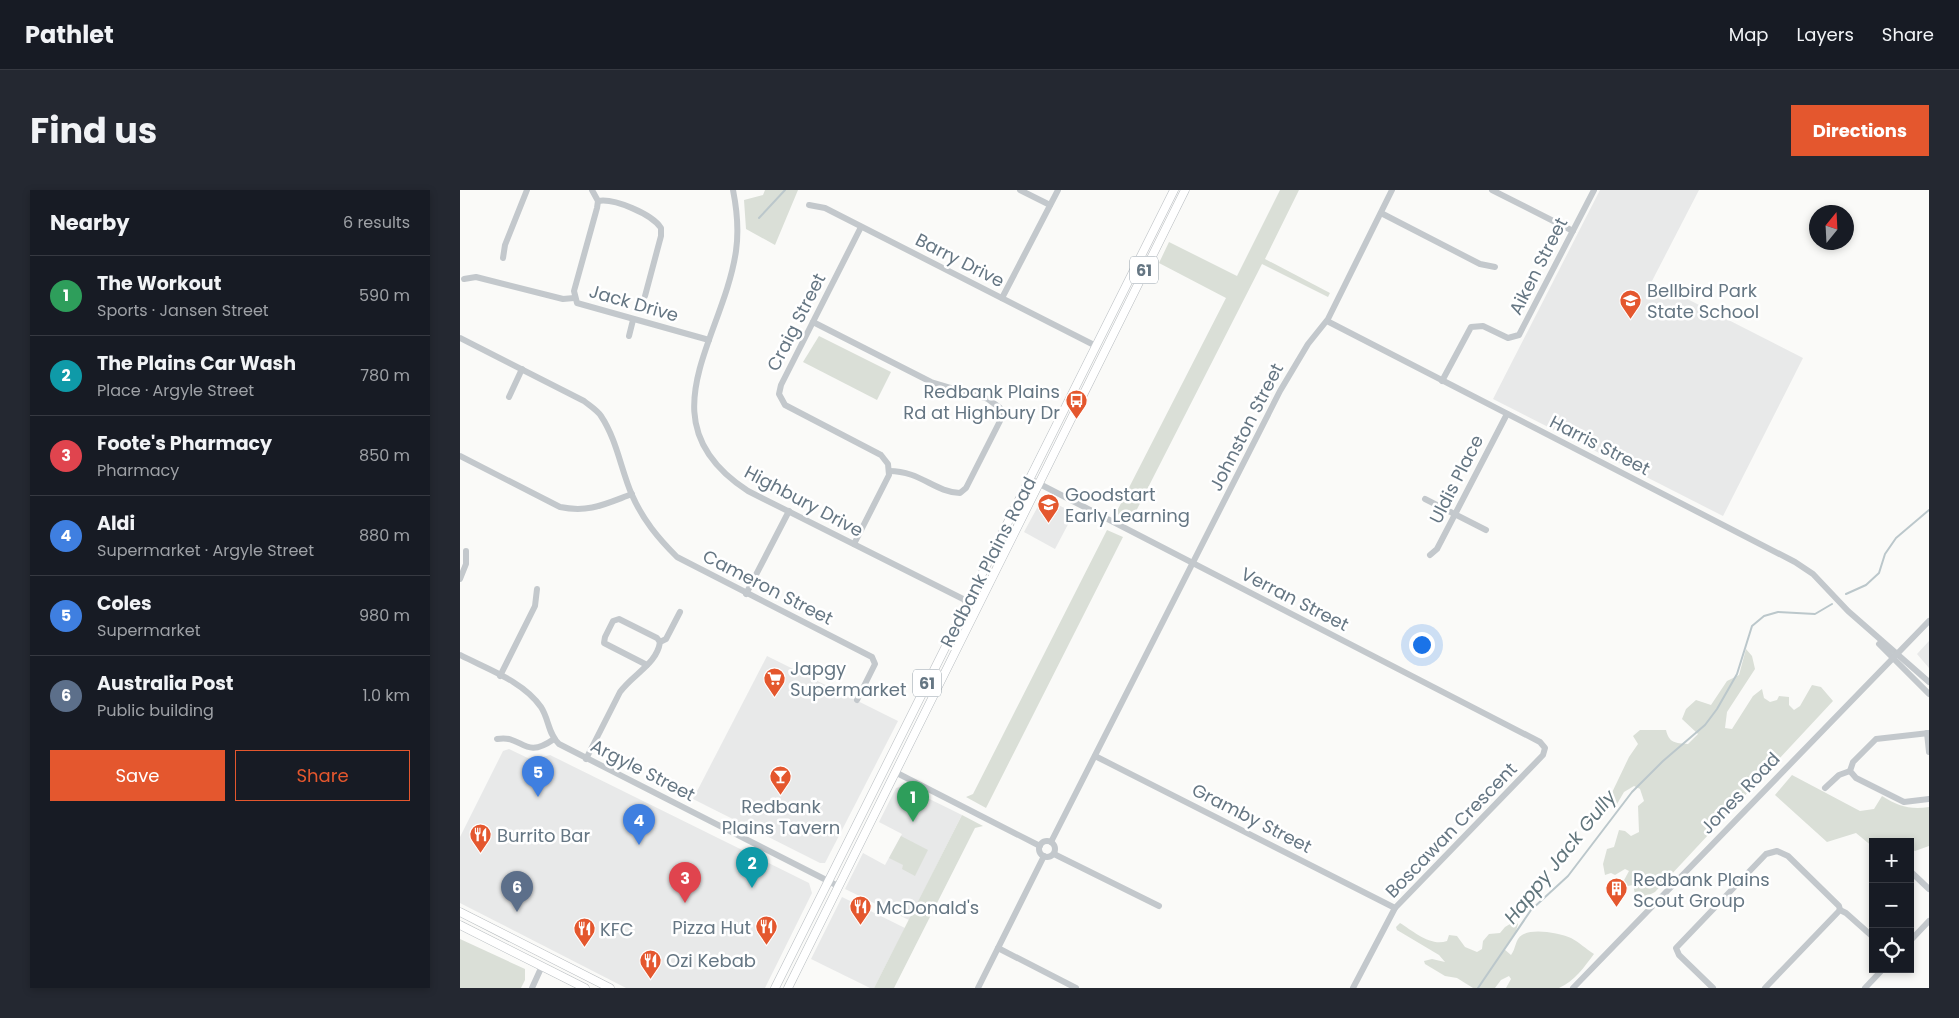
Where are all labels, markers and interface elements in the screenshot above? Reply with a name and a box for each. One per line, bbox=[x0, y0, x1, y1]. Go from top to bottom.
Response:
text: Pathlet bbox=[25, 18, 114, 51]
text: Map bbox=[1729, 22, 1769, 47]
text: Layers bbox=[1797, 22, 1854, 47]
text: Share bbox=[1882, 22, 1934, 47]
button: Directions bbox=[1791, 105, 1929, 156]
text: Find us bbox=[30, 106, 157, 155]
north arrow bbox=[1809, 205, 1854, 250]
text: Nearby bbox=[50, 208, 130, 237]
text: 6 results bbox=[343, 211, 410, 234]
street label: Aiken Street bbox=[1503, 213, 1573, 319]
street label: Barry Drive bbox=[911, 227, 1009, 293]
road number: 61 bbox=[1130, 256, 1158, 284]
street label: Craig Street bbox=[761, 269, 831, 375]
text: The Workout bbox=[97, 270, 221, 297]
street label: Jack Drive bbox=[586, 278, 682, 328]
place label: Bellbird Park State School bbox=[1647, 278, 1759, 324]
text: 1 bbox=[63, 284, 69, 307]
text: 590 m bbox=[359, 284, 410, 307]
school or university icon: Bellbird Park State School bbox=[1619, 288, 1643, 319]
text: Sports · Jansen Street bbox=[97, 299, 269, 322]
text: The Plains Car Wash bbox=[97, 350, 296, 377]
street label: Johnston Street bbox=[1203, 359, 1289, 495]
text: 2 bbox=[61, 364, 71, 387]
text: 780 m bbox=[360, 364, 410, 387]
text: Place · Argyle Street bbox=[97, 379, 254, 402]
place label: Redbank Plains Rd at Highbury Dr bbox=[903, 379, 1060, 425]
bus stop icon: Redbank Plains Rd at Highbury Dr bbox=[1064, 389, 1088, 420]
street label: Harris Street bbox=[1546, 409, 1654, 481]
text: Foote's Pharmacy bbox=[97, 430, 272, 457]
street label: Uldis Place bbox=[1423, 430, 1489, 528]
text: 3 bbox=[61, 444, 71, 467]
text: 850 m bbox=[359, 444, 410, 467]
text: Pharmacy bbox=[97, 459, 179, 482]
street label: Highbury Drive bbox=[740, 459, 868, 543]
street label: Redbank Plains Road bbox=[934, 472, 1042, 652]
place label: Goodstart Early Learning bbox=[1065, 482, 1190, 528]
school or university icon: Goodstart Early Learning bbox=[1037, 492, 1061, 523]
text: Aldi bbox=[97, 510, 135, 537]
text: 4 bbox=[61, 524, 71, 547]
text: 880 m bbox=[359, 524, 410, 547]
text: Supermarket · Argyle Street bbox=[97, 539, 314, 562]
street label: Cameron Street bbox=[699, 543, 837, 631]
street label: Verran Street bbox=[1237, 561, 1353, 637]
text: Coles bbox=[97, 590, 152, 617]
text: 5 bbox=[61, 604, 71, 627]
text: 980 m bbox=[359, 604, 410, 627]
text: Supermarket bbox=[97, 619, 201, 642]
your location bbox=[1409, 632, 1435, 658]
place label: Japgy Supermarket bbox=[790, 656, 907, 702]
supermarket icon: Japgy Supermarket bbox=[762, 666, 786, 697]
road number: 61 bbox=[913, 669, 941, 696]
text: Australia Post bbox=[97, 670, 234, 697]
text: 6 bbox=[61, 684, 71, 707]
text: 1.0 km bbox=[362, 684, 410, 707]
text: Public building bbox=[97, 699, 214, 722]
street label: Argyle Street bbox=[586, 733, 700, 807]
street label: Jones Road bbox=[1695, 747, 1785, 839]
button: Save bbox=[50, 750, 225, 801]
button: Share bbox=[235, 750, 410, 801]
pin: 5 bbox=[522, 756, 554, 797]
street label: Boscawan Crescent bbox=[1380, 757, 1522, 903]
bar icon: Redbank Plains Tavern bbox=[769, 764, 793, 795]
street label: Gramby Street bbox=[1188, 777, 1316, 859]
pin: 1 bbox=[897, 781, 929, 822]
water label: Happy Jack Gully bbox=[1498, 783, 1623, 930]
place label: Redbank Plains Tavern bbox=[722, 794, 840, 840]
pin: 4 bbox=[623, 804, 655, 845]
restaurant icon: Burrito Bar bbox=[469, 823, 493, 854]
place label: Burrito Bar bbox=[497, 823, 590, 848]
map controls bbox=[1869, 838, 1914, 973]
button: + bbox=[1869, 838, 1914, 883]
pin: 2 bbox=[736, 847, 768, 888]
pin: 3 bbox=[669, 862, 701, 903]
place label: Redbank Plains Scout Group bbox=[1633, 867, 1770, 913]
pin: 6 bbox=[501, 871, 533, 912]
building icon: Redbank Plains Scout Group bbox=[1605, 877, 1629, 908]
button: − bbox=[1869, 883, 1914, 928]
restaurant icon: McDonald's bbox=[848, 895, 872, 926]
place label: McDonald's bbox=[876, 895, 979, 920]
place label: Pizza Hut bbox=[672, 915, 751, 940]
restaurant icon: Pizza Hut bbox=[755, 915, 779, 946]
restaurant icon: KFC bbox=[572, 917, 596, 948]
place label: KFC bbox=[600, 917, 634, 942]
button: locate bbox=[1869, 928, 1914, 973]
restaurant icon: Ozi Kebab bbox=[638, 948, 662, 979]
place label: Ozi Kebab bbox=[666, 948, 756, 973]

